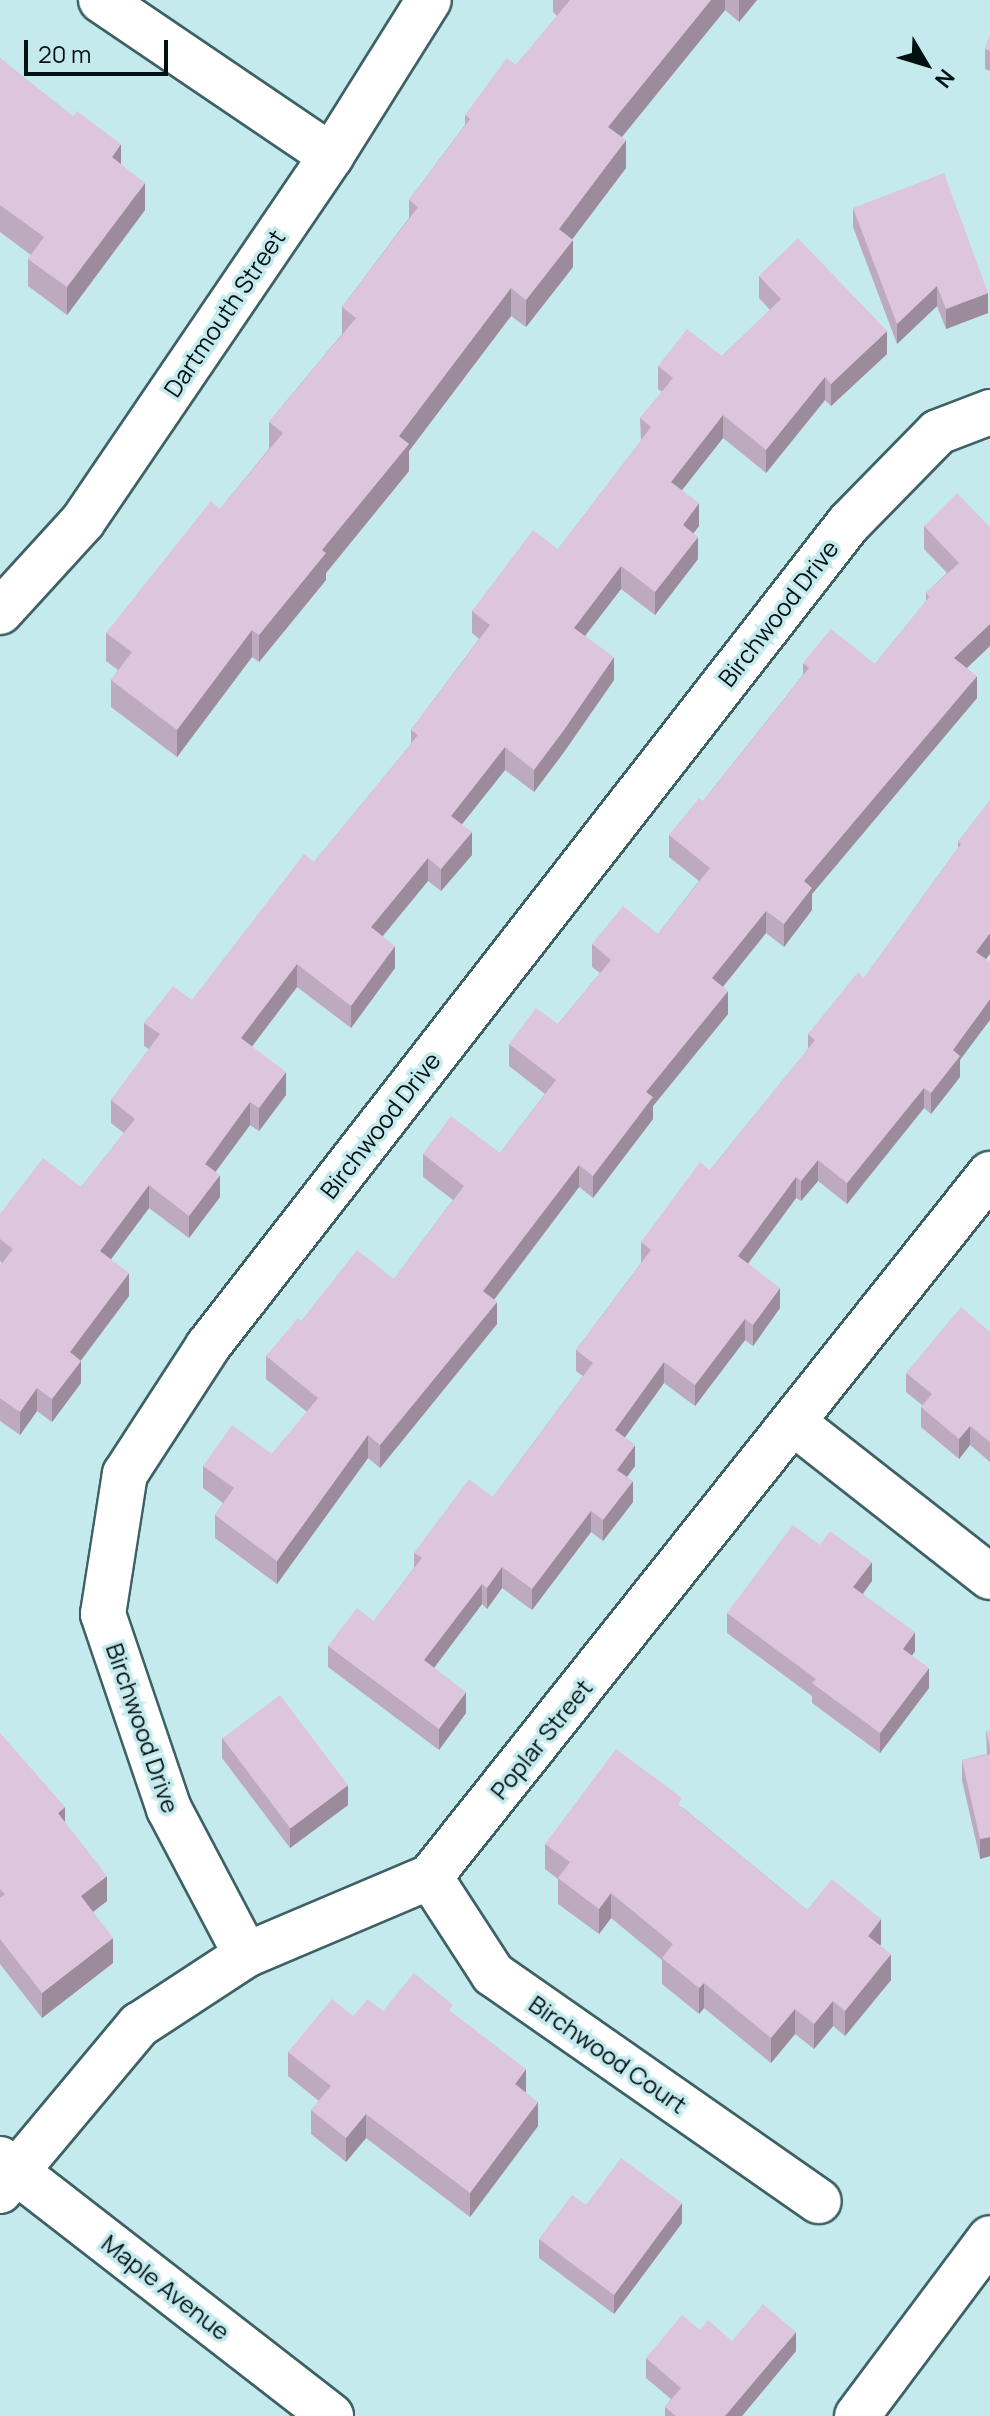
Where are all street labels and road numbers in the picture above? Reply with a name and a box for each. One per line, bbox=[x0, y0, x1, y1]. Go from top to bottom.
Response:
street label: Dartmouth Street bbox=[157, 224, 291, 402]
street label: Birchwood Drive bbox=[712, 534, 844, 692]
street label: Birchwood Drive bbox=[314, 1046, 446, 1204]
street label: Birchwood Drive bbox=[100, 1639, 186, 1817]
street label: Poplar Street bbox=[484, 1673, 598, 1805]
street label: Birchwood Court bbox=[524, 1989, 692, 2119]
street label: Maple Avenue bbox=[96, 2228, 236, 2346]

